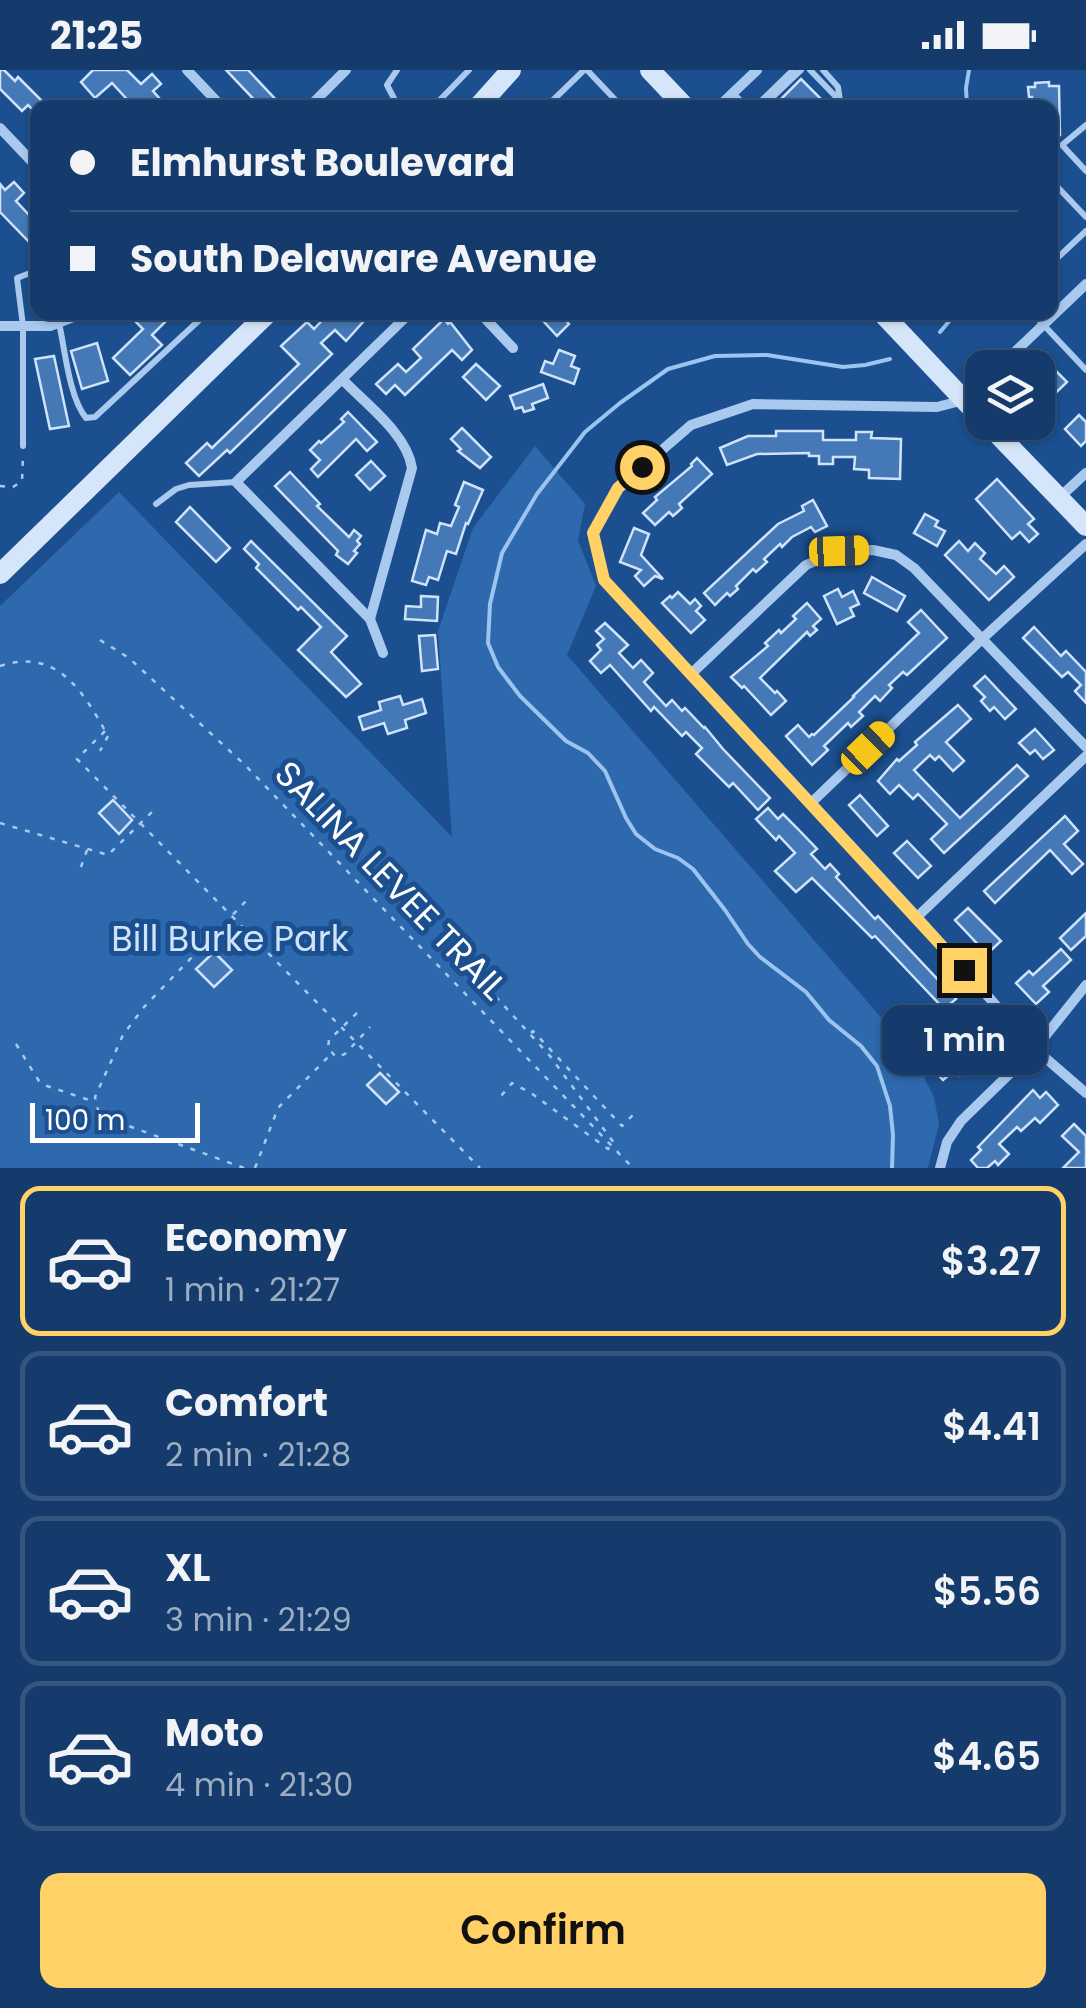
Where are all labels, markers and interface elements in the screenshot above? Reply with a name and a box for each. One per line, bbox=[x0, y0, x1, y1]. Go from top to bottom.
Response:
text: 21:25 bbox=[50, 9, 143, 62]
text: Elmhurst Boulevard bbox=[130, 136, 515, 189]
text: South Delaware Avenue bbox=[130, 232, 597, 285]
map controls bbox=[965, 350, 1055, 440]
button: layers bbox=[965, 350, 1055, 440]
route start bbox=[620, 445, 665, 490]
car bbox=[808, 535, 870, 567]
car bbox=[836, 716, 900, 780]
street label: SALINA LEVEE TRAIL bbox=[264, 750, 518, 1010]
park label: Bill Burke Park bbox=[111, 914, 349, 963]
route end bbox=[942, 948, 987, 993]
callout: 1 min bbox=[882, 1005, 1046, 1075]
text: 1 min bbox=[923, 1017, 1006, 1062]
scale bar bbox=[30, 1098, 200, 1142]
text: 100 m bbox=[45, 1101, 125, 1140]
text: Economy bbox=[165, 1211, 347, 1264]
icon: car bbox=[45, 1216, 135, 1306]
text: $3.27 bbox=[941, 1235, 1041, 1288]
text: 1 min · 21:27 bbox=[165, 1267, 340, 1312]
text: Comfort bbox=[165, 1376, 328, 1429]
icon: car bbox=[45, 1381, 135, 1471]
text: $4.41 bbox=[942, 1400, 1041, 1453]
text: 2 min · 21:28 bbox=[165, 1432, 351, 1477]
text: XL bbox=[165, 1541, 210, 1594]
icon: car bbox=[45, 1546, 135, 1636]
text: $5.56 bbox=[933, 1565, 1041, 1618]
text: 3 min · 21:29 bbox=[165, 1597, 352, 1642]
text: Moto bbox=[165, 1706, 264, 1759]
icon: car bbox=[45, 1711, 135, 1801]
text: $4.65 bbox=[932, 1730, 1041, 1783]
text: 4 min · 21:30 bbox=[165, 1762, 353, 1807]
button: Confirm bbox=[40, 1873, 1046, 1988]

